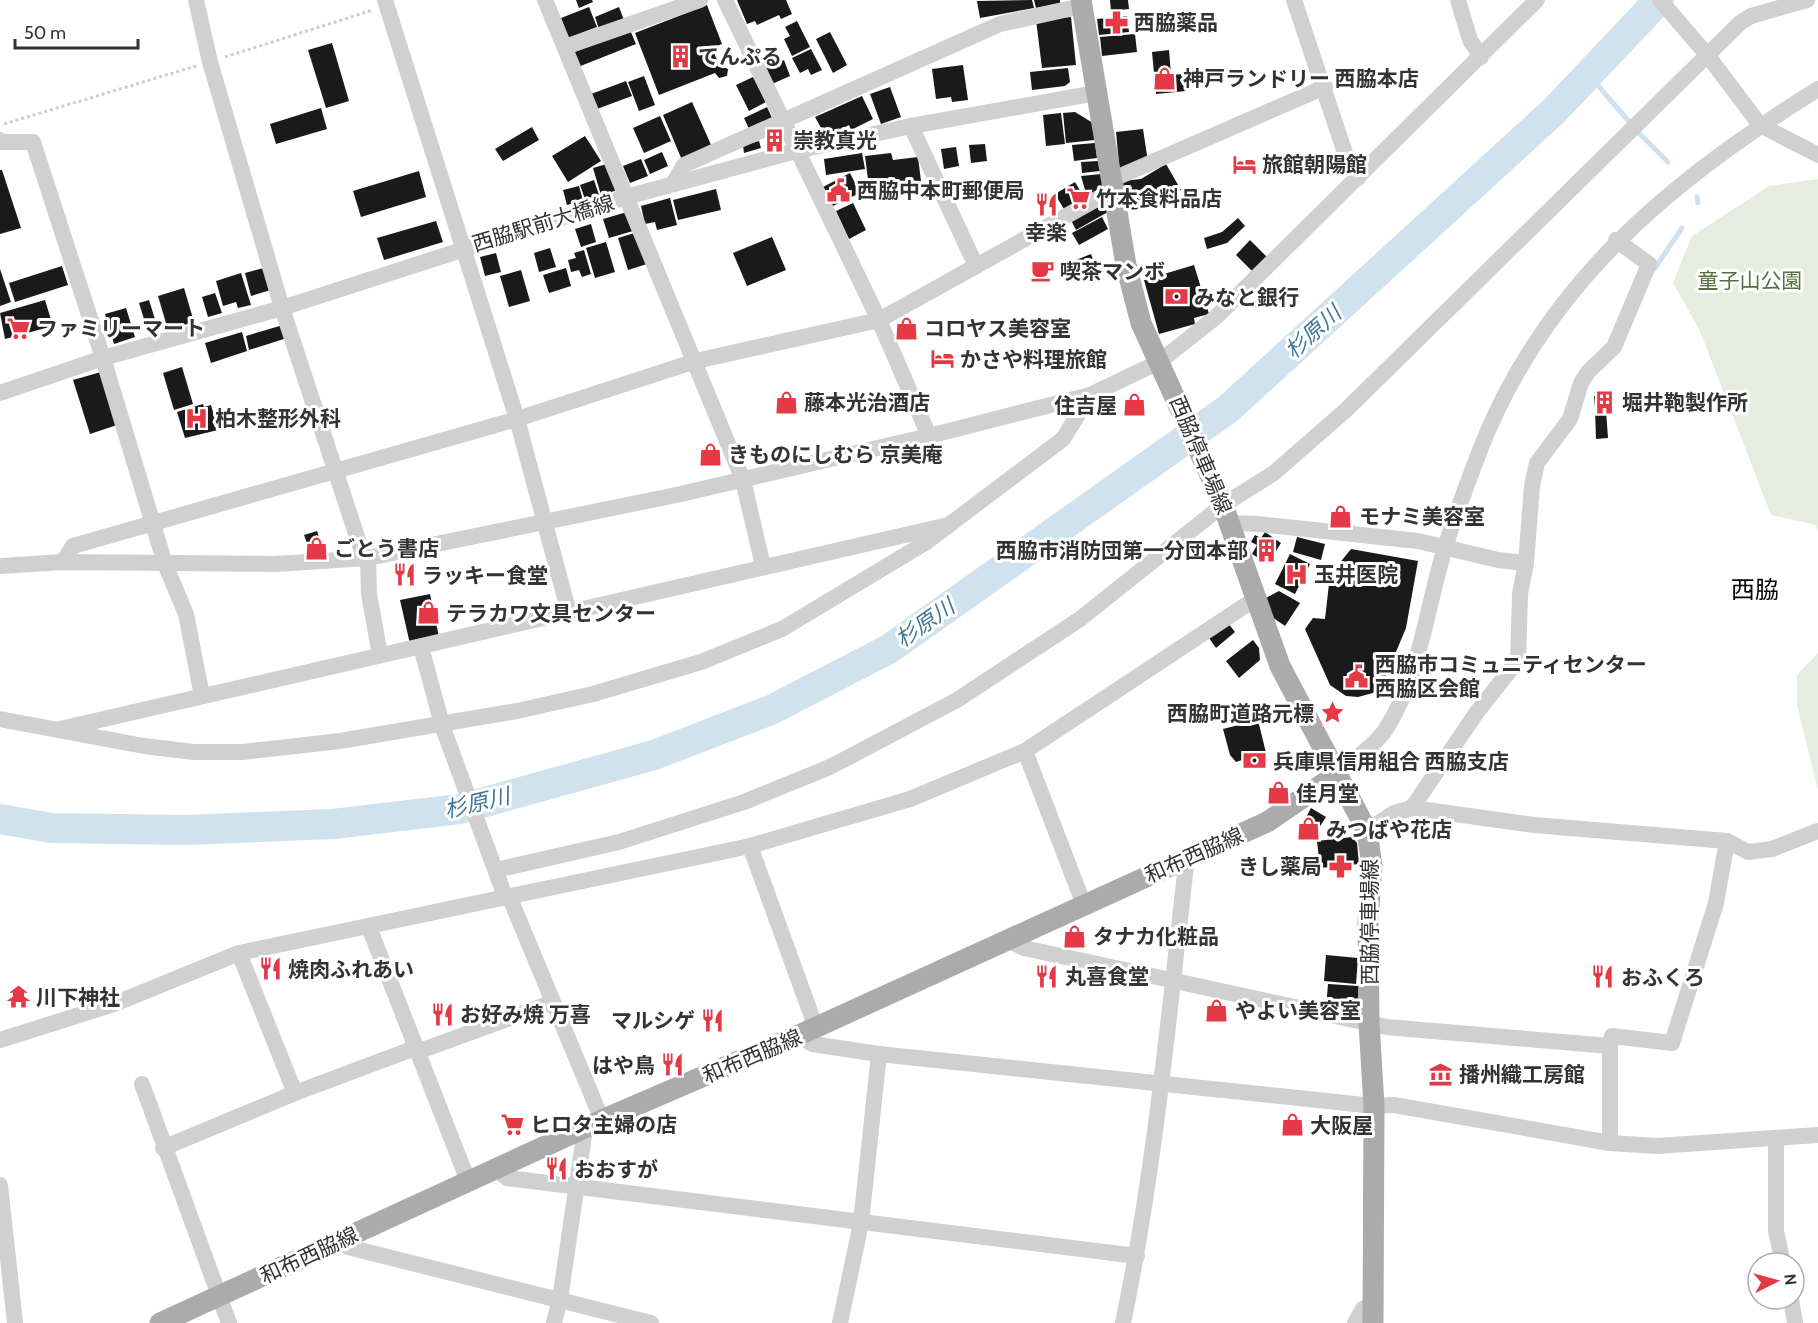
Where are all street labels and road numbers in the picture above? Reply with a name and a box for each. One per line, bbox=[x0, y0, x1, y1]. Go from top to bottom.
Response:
street label: 西脇駅前大橋線 bbox=[469, 190, 617, 256]
street label: 西脇停車場線 bbox=[1165, 392, 1237, 518]
street label: 和布西脇線 bbox=[1141, 822, 1247, 888]
street label: 西脇停車場線 bbox=[1357, 859, 1382, 985]
street label: 和布西脇線 bbox=[699, 1024, 805, 1088]
street label: 和布西脇線 bbox=[256, 1221, 362, 1289]

